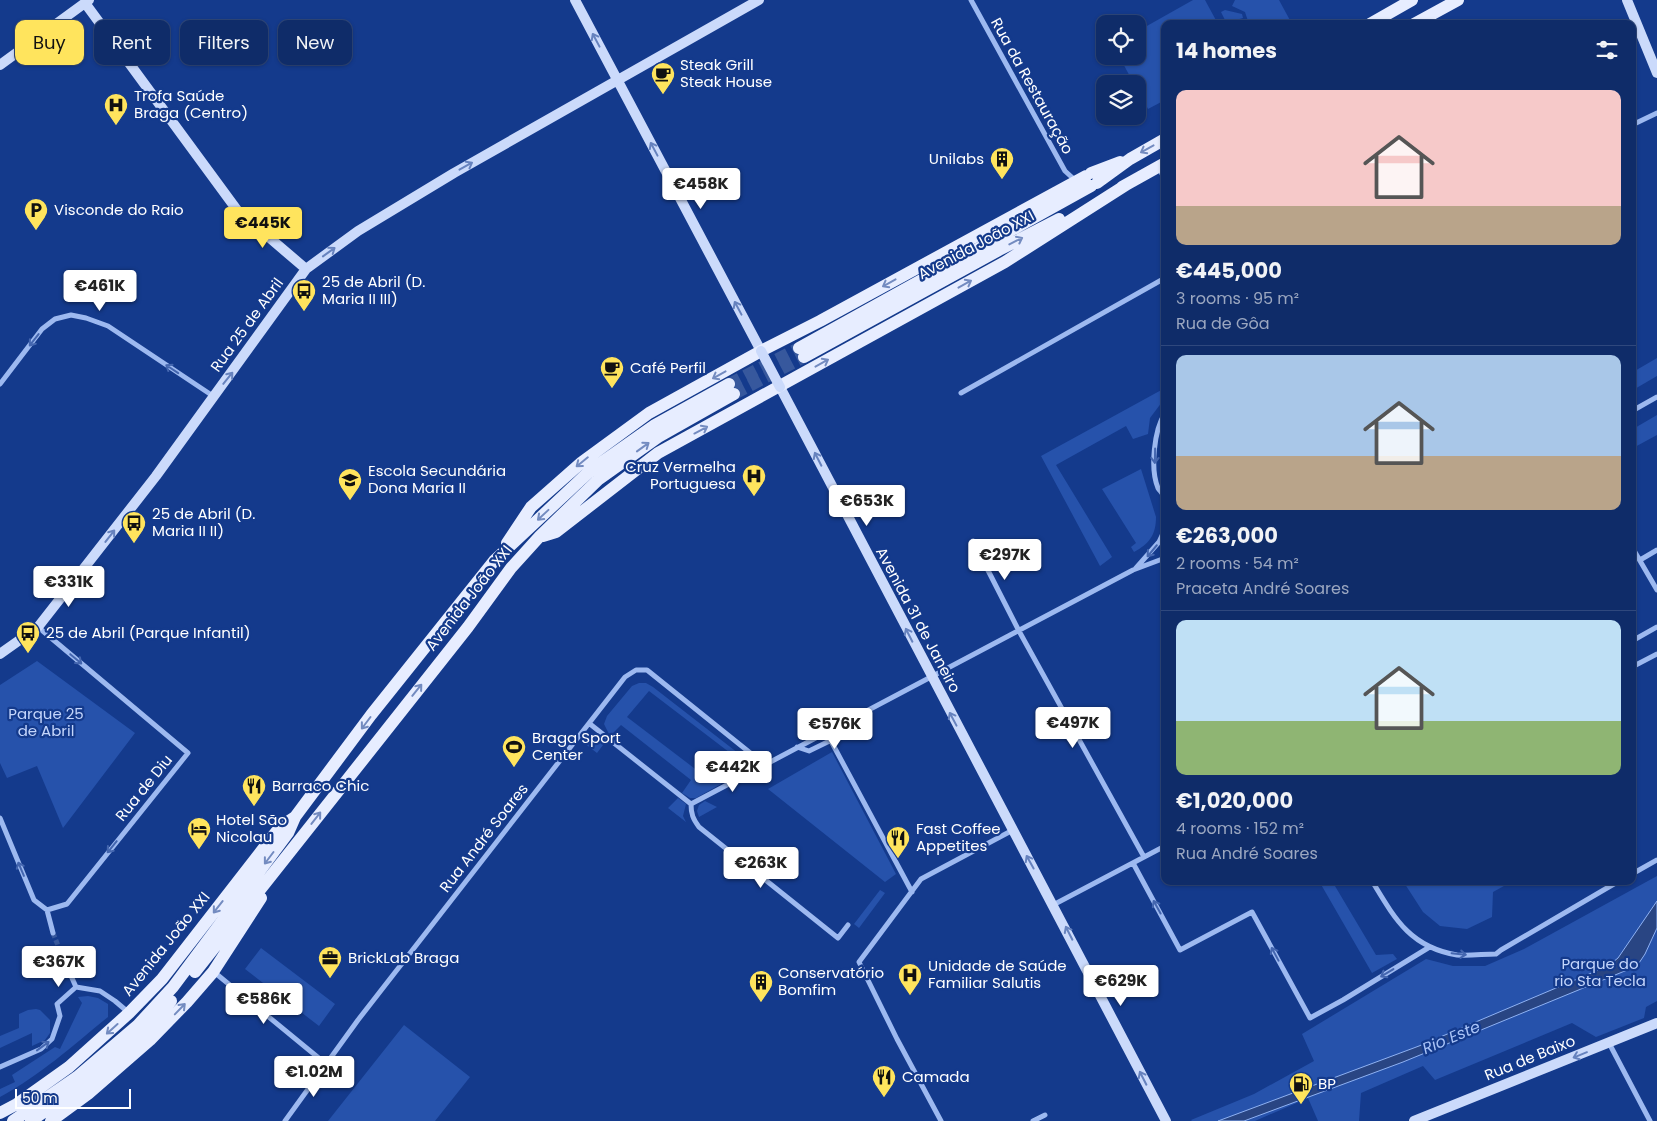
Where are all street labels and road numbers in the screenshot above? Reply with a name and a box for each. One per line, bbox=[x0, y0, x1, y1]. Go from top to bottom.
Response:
street label: Rua da Restauração bbox=[986, 14, 1079, 158]
street label: Avenida João XXI bbox=[914, 205, 1038, 284]
street label: Rua 25 de Abril bbox=[205, 273, 288, 376]
street label: Avenida João XXI bbox=[421, 540, 517, 655]
street label: Avenida 31 de Janeiro bbox=[871, 543, 966, 696]
street label: Rua de Diu bbox=[110, 750, 177, 825]
street label: Rua André Soares bbox=[434, 779, 533, 897]
street label: Avenida João XXI bbox=[117, 887, 214, 1000]
street label: Rua de Baixo bbox=[1481, 1030, 1578, 1085]

